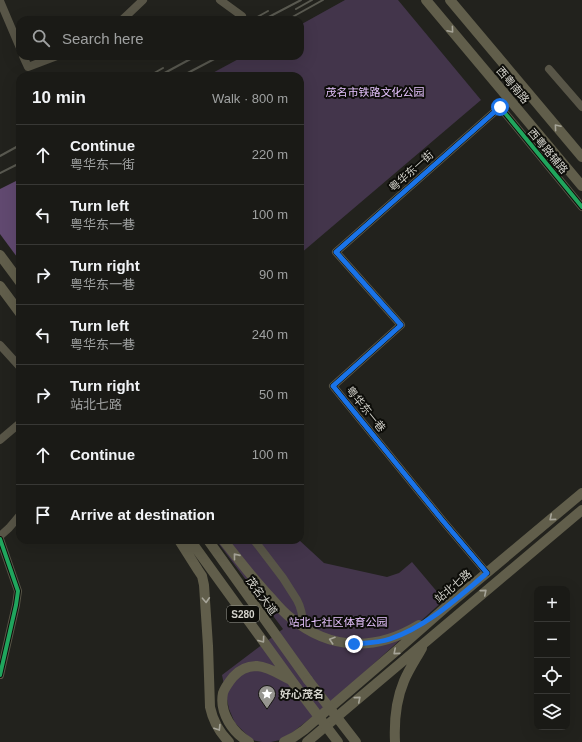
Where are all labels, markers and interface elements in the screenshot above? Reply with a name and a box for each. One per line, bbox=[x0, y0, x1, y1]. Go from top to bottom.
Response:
search box bbox=[16, 16, 304, 60]
one-way arrow bbox=[446, 25, 453, 33]
icon: search bbox=[30, 27, 52, 49]
text: Search here bbox=[62, 30, 144, 47]
street label: 西粤南路 bbox=[494, 64, 532, 106]
park label: 茂名市铁路文化公园 bbox=[326, 86, 425, 98]
text: 10 min bbox=[32, 88, 86, 107]
text: Walk · 800 m bbox=[212, 91, 288, 106]
route start bbox=[491, 98, 509, 116]
one-way arrow bbox=[554, 125, 561, 132]
street label: 西粤路辅路 bbox=[526, 126, 570, 176]
text: Continue bbox=[70, 137, 135, 154]
icon: ahead bbox=[32, 144, 54, 166]
text: 220 m bbox=[252, 147, 288, 162]
street label: 粤华东一街 bbox=[387, 148, 435, 194]
text: 粤华东一街 bbox=[70, 157, 135, 172]
text: Turn left bbox=[70, 197, 129, 214]
icon: left bbox=[32, 204, 54, 226]
text: 100 m bbox=[252, 207, 288, 222]
text: 粤华东一巷 bbox=[70, 217, 135, 232]
text: Turn right bbox=[70, 257, 140, 274]
icon: right bbox=[32, 264, 54, 286]
text: 90 m bbox=[259, 267, 288, 282]
text: 粤华东一巷 bbox=[70, 277, 135, 292]
text: Turn left bbox=[70, 317, 129, 334]
icon: left bbox=[32, 324, 54, 346]
text: 240 m bbox=[252, 327, 288, 342]
text: 粤华东一巷 bbox=[70, 337, 135, 352]
text: Turn right bbox=[70, 377, 140, 394]
icon: right bbox=[32, 384, 54, 406]
street label: 粤华东一巷 bbox=[344, 384, 388, 434]
text: 50 m bbox=[259, 387, 288, 402]
text: 站北七路 bbox=[70, 397, 122, 412]
icon: ahead bbox=[32, 444, 54, 466]
text: Continue bbox=[70, 446, 135, 463]
text: 100 m bbox=[252, 447, 288, 462]
icon: arrive bbox=[32, 504, 54, 526]
text: Arrive at destination bbox=[70, 506, 215, 523]
one-way arrow bbox=[549, 514, 557, 521]
one-way arrow bbox=[234, 554, 241, 561]
street label: 站北七路 bbox=[432, 567, 474, 605]
street label: 茂名大道 bbox=[244, 575, 280, 617]
map controls bbox=[534, 586, 570, 730]
button: + bbox=[534, 586, 570, 622]
one-way arrow bbox=[480, 590, 487, 597]
one-way arrow bbox=[201, 597, 210, 603]
road number: S280 bbox=[227, 606, 259, 622]
park label: 站北七社区体育公园 bbox=[289, 616, 388, 628]
button: − bbox=[534, 622, 570, 658]
one-way arrow bbox=[257, 635, 264, 642]
route end bbox=[345, 635, 363, 653]
one-way arrow bbox=[329, 636, 336, 645]
one-way arrow bbox=[393, 647, 400, 654]
button: locate bbox=[534, 658, 570, 694]
place icon: 好心茂名 bbox=[257, 684, 277, 709]
place label: 好心茂名 bbox=[280, 688, 324, 700]
button: layers bbox=[534, 694, 570, 730]
one-way arrow bbox=[353, 697, 361, 704]
one-way arrow bbox=[213, 724, 221, 731]

